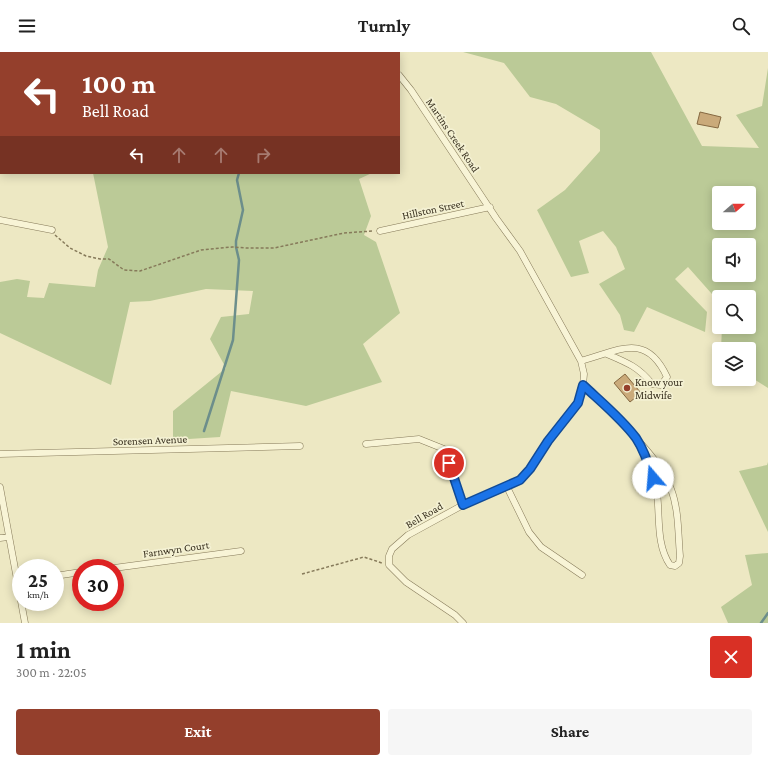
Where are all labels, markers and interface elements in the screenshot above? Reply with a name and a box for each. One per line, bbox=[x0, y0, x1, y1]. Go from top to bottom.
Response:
icon: menu bbox=[16, 15, 38, 37]
icon: search bbox=[730, 15, 752, 37]
text: Turnly bbox=[358, 16, 410, 36]
icon: left bbox=[16, 68, 68, 120]
text: 100 m bbox=[82, 68, 156, 99]
street label: Martins Creek Road bbox=[424, 96, 482, 174]
text: Bell Road bbox=[82, 101, 149, 121]
icon: left bbox=[126, 144, 148, 166]
icon: ahead bbox=[168, 144, 190, 166]
icon: ahead bbox=[210, 144, 232, 166]
icon: right bbox=[252, 144, 274, 166]
north arrow bbox=[712, 186, 756, 230]
map controls bbox=[712, 186, 756, 386]
street label: Hillston Street bbox=[401, 197, 465, 221]
button: sound bbox=[712, 238, 756, 282]
button: search bbox=[712, 290, 756, 334]
button: layers bbox=[712, 342, 756, 386]
place label: Know your Midwife bbox=[635, 376, 683, 401]
marker: Know your Midwife bbox=[622, 383, 632, 393]
street label: Sorensen Avenue bbox=[113, 433, 188, 447]
pin bbox=[432, 446, 466, 480]
icon: arrive bbox=[438, 452, 460, 474]
position arrow bbox=[632, 457, 674, 499]
street label: Bell Road bbox=[403, 499, 445, 530]
street label: Farnwyn Court bbox=[142, 538, 210, 561]
speed limit sign: 30 bbox=[72, 559, 124, 611]
text: 25 bbox=[28, 569, 48, 591]
text: km/h bbox=[27, 589, 49, 600]
text: 1 min bbox=[16, 636, 71, 663]
button: close bbox=[710, 636, 752, 678]
text: 300 m · 22:05 bbox=[16, 665, 87, 680]
button: Exit bbox=[16, 709, 380, 755]
button: Share bbox=[388, 709, 752, 755]

